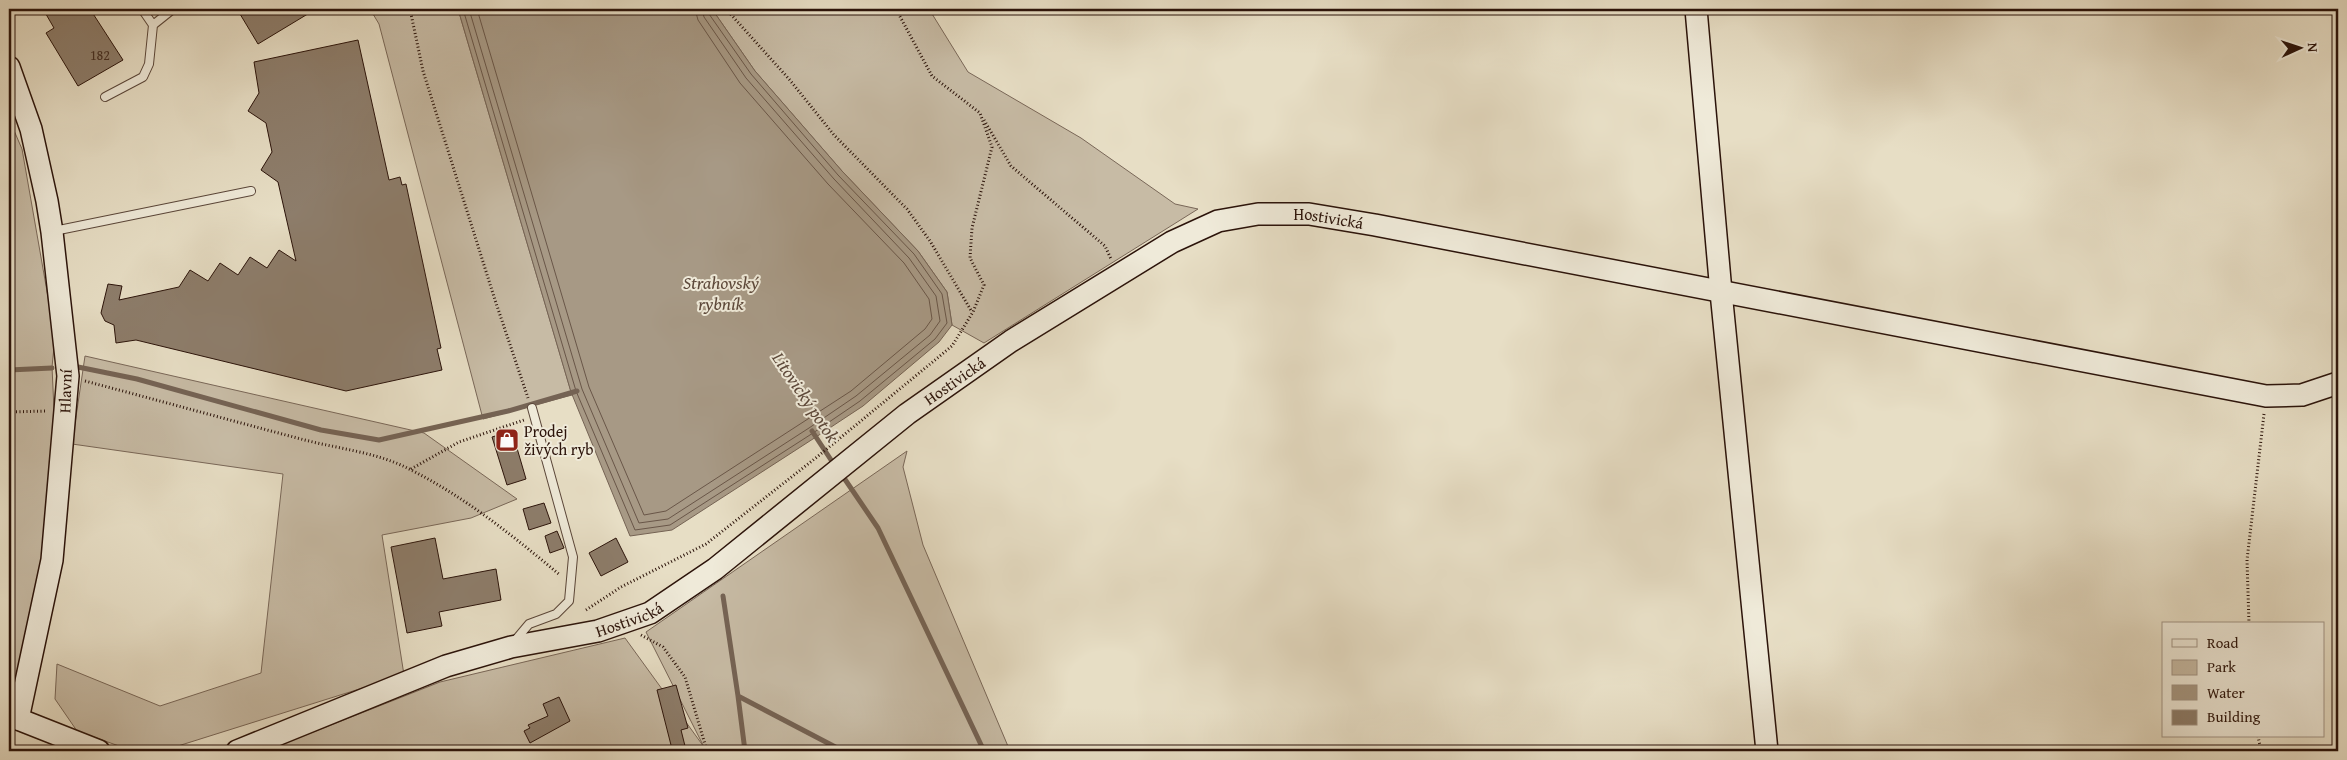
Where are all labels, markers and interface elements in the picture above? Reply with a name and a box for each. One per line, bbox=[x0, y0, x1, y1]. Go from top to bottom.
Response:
north arrow bbox=[2274, 22, 2324, 72]
text: N bbox=[2303, 42, 2323, 53]
house number: 182 bbox=[90, 45, 110, 65]
street label: Hostivická bbox=[1294, 202, 1366, 235]
water label: Strahovský rybník bbox=[683, 269, 760, 317]
water label: Litovický potok bbox=[765, 346, 847, 448]
street label: Hostivická bbox=[919, 350, 990, 411]
street label: Hlavní bbox=[52, 368, 78, 413]
place label: Prodej živých ryb bbox=[524, 419, 594, 461]
shop icon: Prodej živých ryb bbox=[494, 427, 520, 453]
street label: Hostivická bbox=[592, 595, 668, 643]
legend bbox=[2162, 622, 2324, 738]
text: Road bbox=[2207, 632, 2238, 653]
text: Park bbox=[2207, 656, 2236, 677]
text: Water bbox=[2207, 682, 2245, 703]
text: Building bbox=[2207, 706, 2261, 727]

